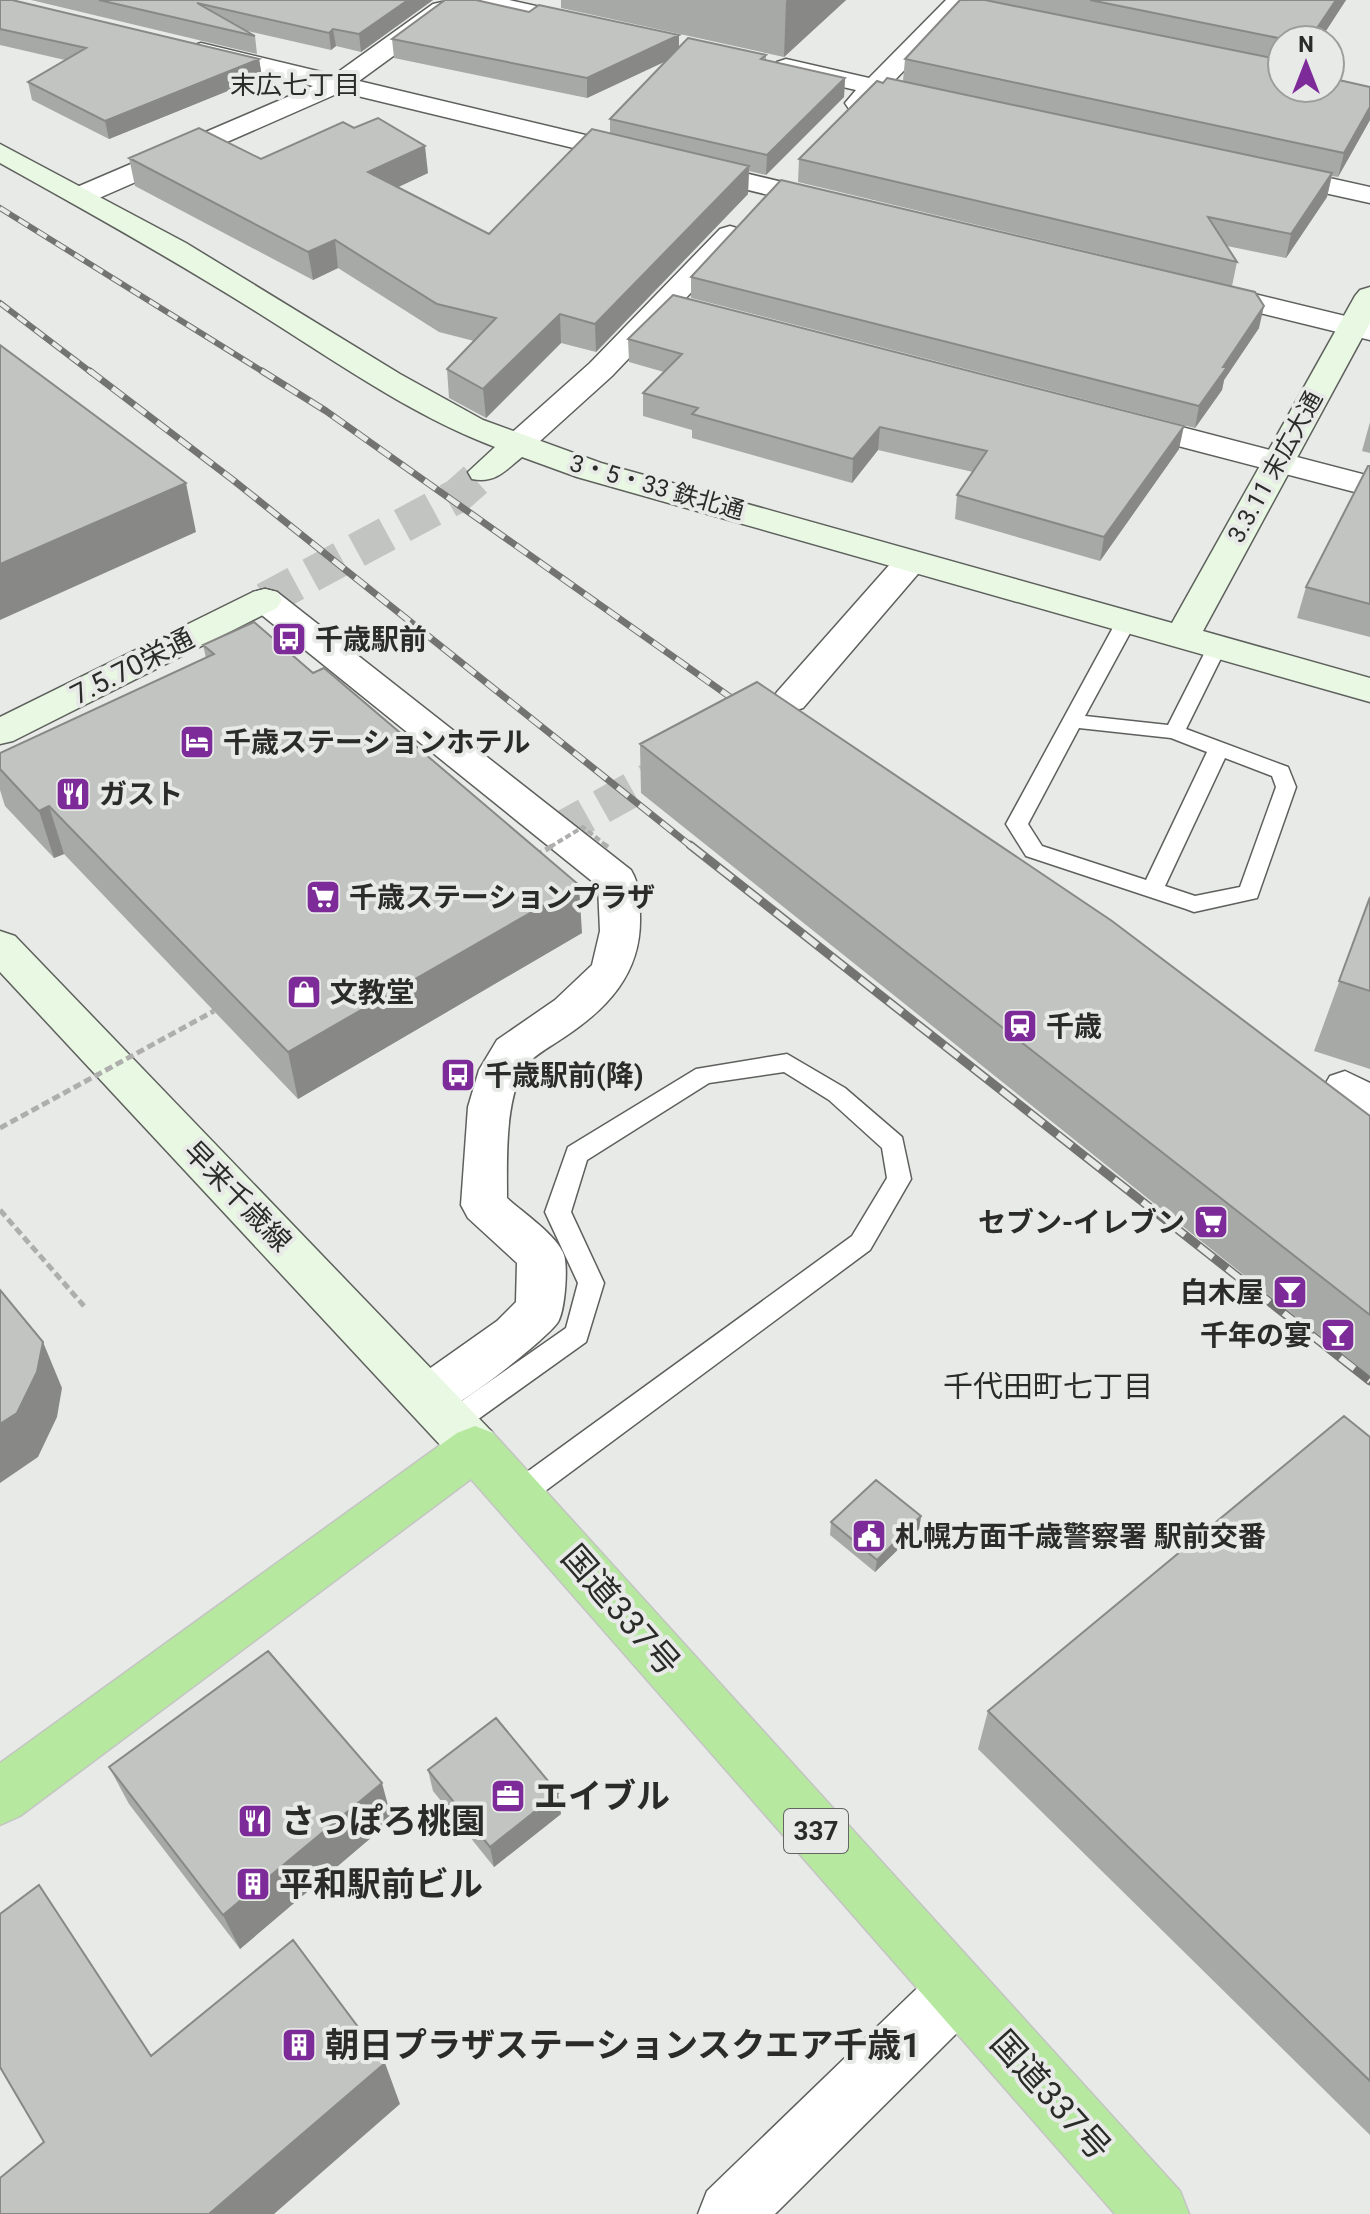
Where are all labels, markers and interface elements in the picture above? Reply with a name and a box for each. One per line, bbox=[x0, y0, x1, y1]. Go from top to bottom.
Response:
north arrow bbox=[1266, 24, 1346, 104]
text: N bbox=[1298, 32, 1314, 57]
district label: 末広七丁目 bbox=[230, 70, 360, 100]
street label: 3.3.11 末広大通 bbox=[1222, 386, 1328, 548]
street label: 3・5・33 鉄北通 bbox=[567, 449, 747, 525]
bus stop icon: 千歳駅前 bbox=[270, 620, 308, 658]
street label: 7.5.70栄通 bbox=[65, 621, 199, 712]
place label: 千歳駅前 bbox=[315, 623, 427, 656]
hotel icon: 千歳ステーションホテル bbox=[178, 723, 216, 761]
place label: 千歳ステーションホテル bbox=[223, 726, 530, 759]
restaurant icon: ガスト bbox=[54, 775, 92, 813]
place label: ガスト bbox=[99, 778, 183, 811]
supermarket icon: 千歳ステーションプラザ bbox=[304, 878, 342, 916]
place label: 千歳ステーションプラザ bbox=[349, 881, 656, 914]
shop icon: 文教堂 bbox=[285, 973, 323, 1011]
place label: 文教堂 bbox=[330, 976, 414, 1009]
station icon: 千歳 bbox=[1001, 1007, 1039, 1045]
place label: 千歳 bbox=[1046, 1010, 1102, 1043]
bus stop icon: 千歳駅前(降) bbox=[439, 1056, 477, 1094]
place label: 千歳駅前(降) bbox=[484, 1059, 644, 1092]
street label: 早来千歳線 bbox=[177, 1135, 298, 1258]
supermarket icon: セブン-イレブン bbox=[1192, 1203, 1230, 1241]
place label: セブン-イレブン bbox=[978, 1206, 1185, 1239]
bar icon: 白木屋 bbox=[1271, 1273, 1309, 1311]
place label: 白木屋 bbox=[1180, 1276, 1264, 1309]
bar icon: 千年の宴 bbox=[1319, 1316, 1357, 1354]
place label: 千年の宴 bbox=[1200, 1319, 1312, 1352]
district label: 千代田町七丁目 bbox=[943, 1369, 1153, 1404]
public building icon: 札幌方面千歳警察署 駅前交番 bbox=[850, 1517, 888, 1555]
place label: 札幌方面千歳警察署 駅前交番 bbox=[895, 1520, 1266, 1553]
street label: 国道337号 bbox=[554, 1537, 688, 1683]
place label: エイブル bbox=[534, 1776, 670, 1816]
office icon: エイブル bbox=[489, 1777, 527, 1815]
place label: さっぽろ桃園 bbox=[281, 1801, 485, 1841]
restaurant icon: さっぽろ桃園 bbox=[236, 1802, 274, 1840]
road number: 337 bbox=[784, 1809, 848, 1853]
place label: 平和駅前ビル bbox=[279, 1864, 483, 1904]
building icon: 平和駅前ビル bbox=[234, 1865, 272, 1903]
street label: 国道337号 bbox=[983, 2022, 1119, 2168]
place label: 朝日プラザステーションスクエア千歳1 bbox=[325, 2025, 921, 2065]
building icon: 朝日プラザステーションスクエア千歳1 bbox=[280, 2026, 318, 2064]

